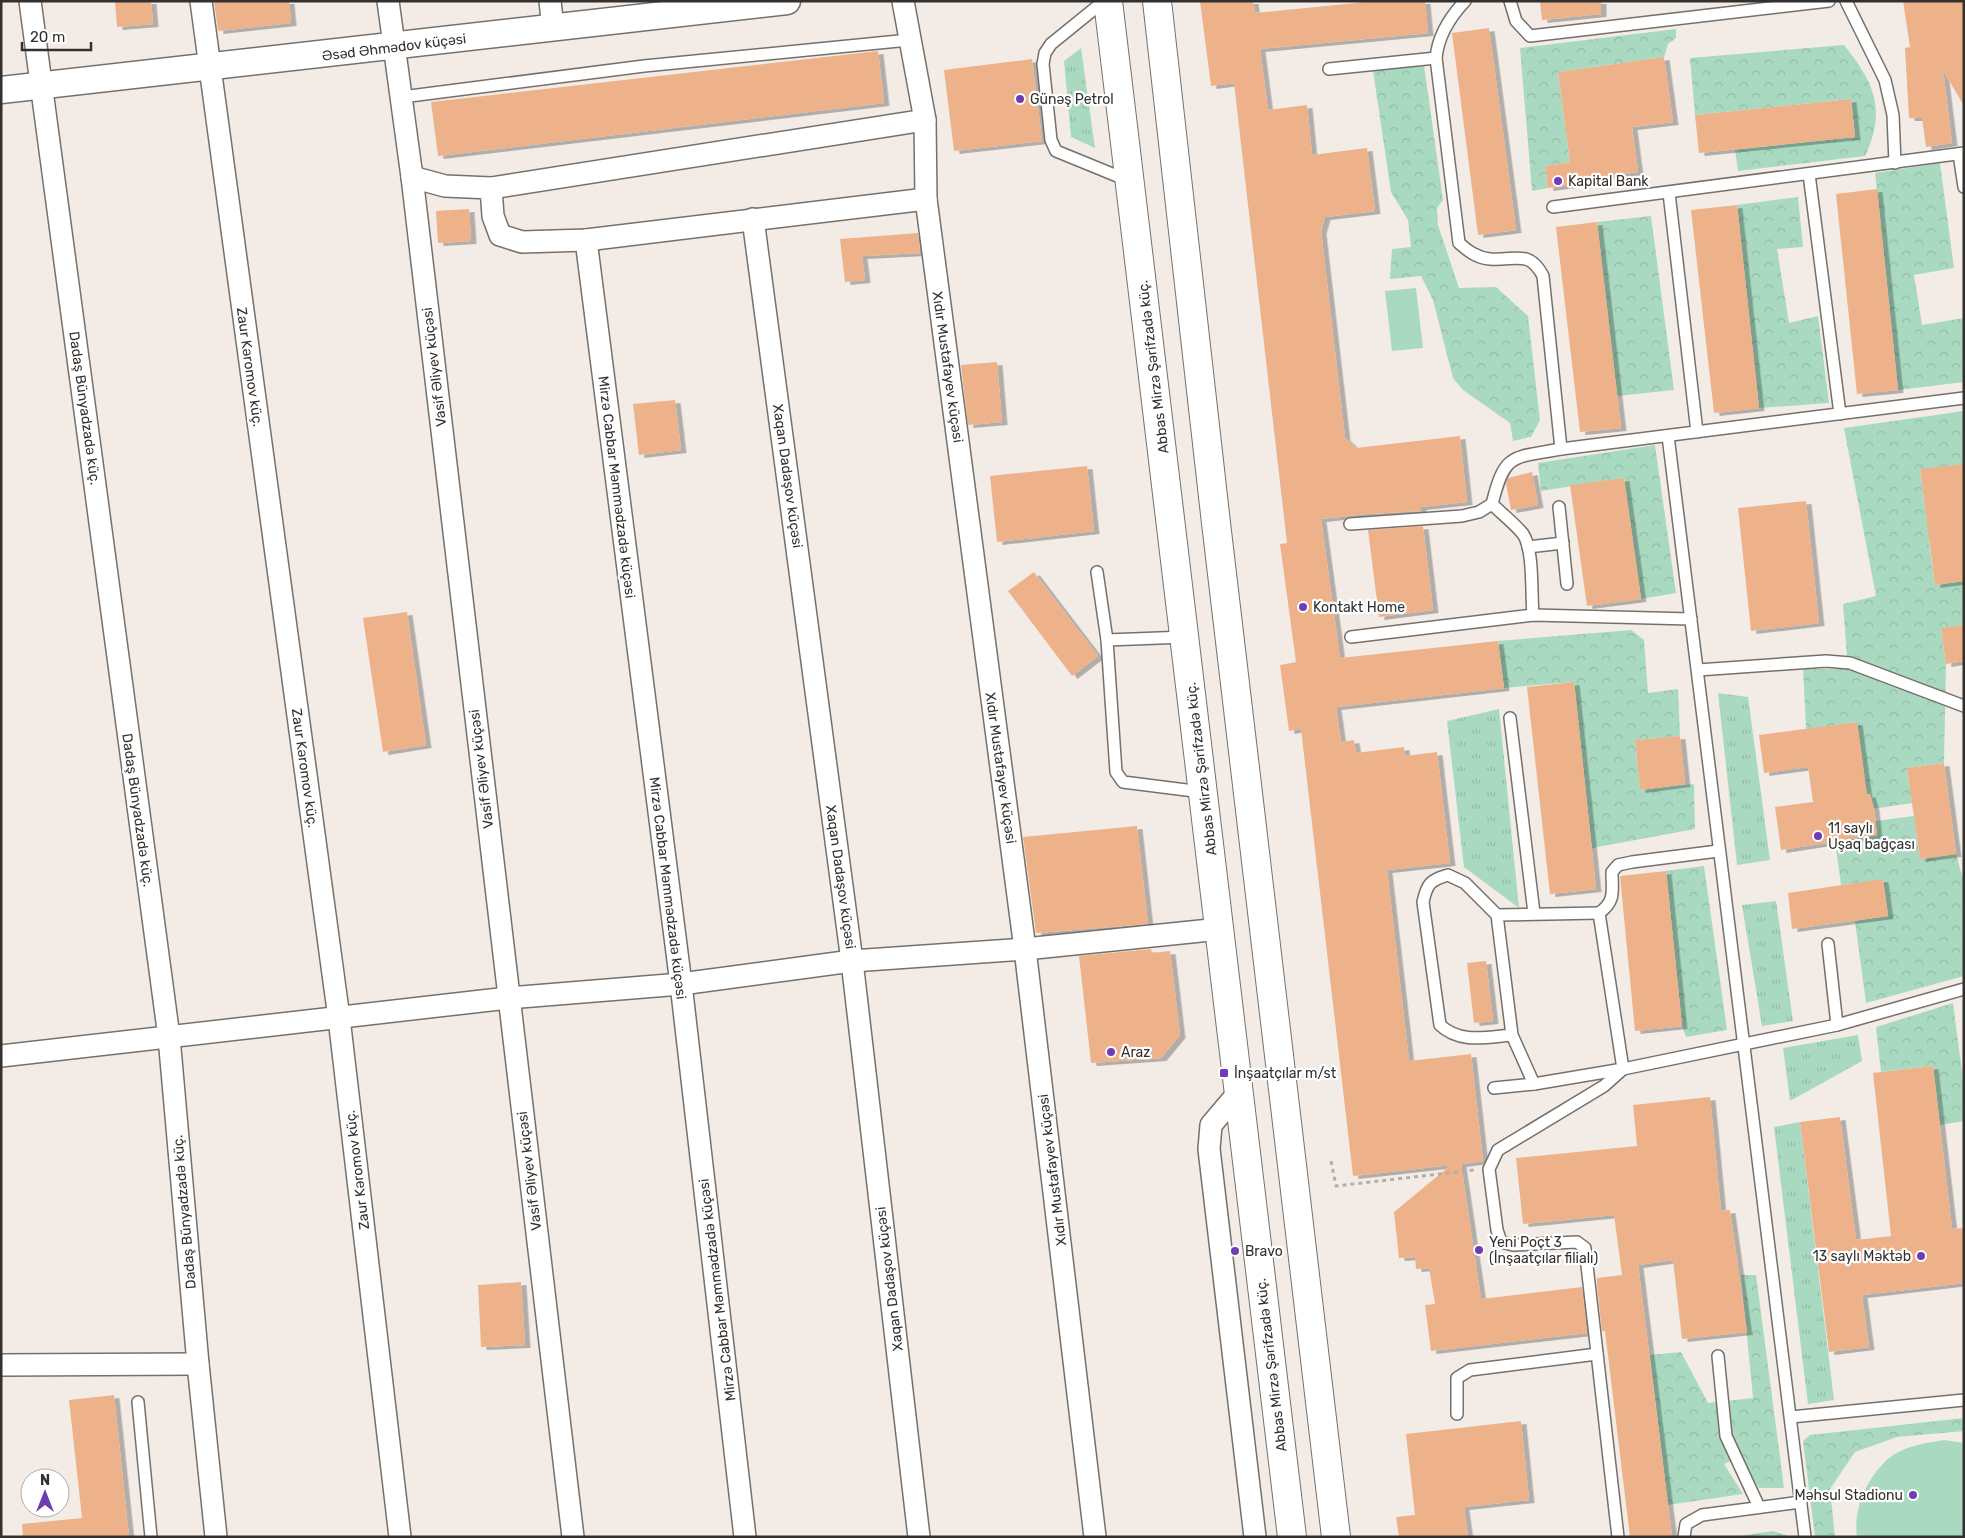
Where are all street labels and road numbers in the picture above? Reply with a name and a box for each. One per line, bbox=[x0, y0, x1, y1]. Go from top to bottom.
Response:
street label: Əsəd Əhmədov küçəsi bbox=[321, 30, 467, 65]
street label: Abbas Mirzə Şərifzadə küç. bbox=[1134, 279, 1173, 455]
street label: Xıdır Mustafayev küçəsi bbox=[928, 290, 967, 444]
street label: Zaur Kəromov küç. bbox=[233, 306, 266, 428]
street label: Vasif Əliyev küçəsi bbox=[419, 306, 450, 428]
street label: Dadaş Bünyadzadə küç. bbox=[65, 330, 104, 486]
street label: Mirzə Cabbar Məmmədzadə küçəsi bbox=[594, 375, 639, 599]
street label: Xaqan Dadaşov küçəsi bbox=[769, 403, 806, 549]
street label: Abbas Mirzə Şərifzadə küç. bbox=[1182, 681, 1221, 857]
street label: Xıdır Mustafayev küçəsi bbox=[981, 691, 1020, 845]
street label: Zaur Kəromov küç. bbox=[288, 707, 321, 829]
street label: Vasif Əliyev küçəsi bbox=[466, 708, 497, 830]
street label: Dadaş Bünyadzadə küç. bbox=[118, 732, 157, 888]
street label: Mirzə Cabbar Məmmədzadə küçəsi bbox=[645, 776, 690, 1000]
street label: Xaqan Dadaşov küçəsi bbox=[822, 804, 859, 950]
street label: Xıdır Mustafayev küçəsi bbox=[1035, 1093, 1070, 1247]
street label: Zaur Kəromov küç. bbox=[342, 1109, 373, 1231]
street label: Vasif Əliyev küçəsi bbox=[514, 1110, 545, 1232]
street label: Dadaş Bünyadzadə küç. bbox=[169, 1134, 200, 1290]
street label: Mirzə Cabbar Məmmədzadə küçəsi bbox=[695, 1178, 740, 1402]
street label: Xaqan Dadaşov küçəsi bbox=[872, 1206, 907, 1352]
street label: Abbas Mirzə Şərifzadə küç. bbox=[1252, 1277, 1291, 1453]

